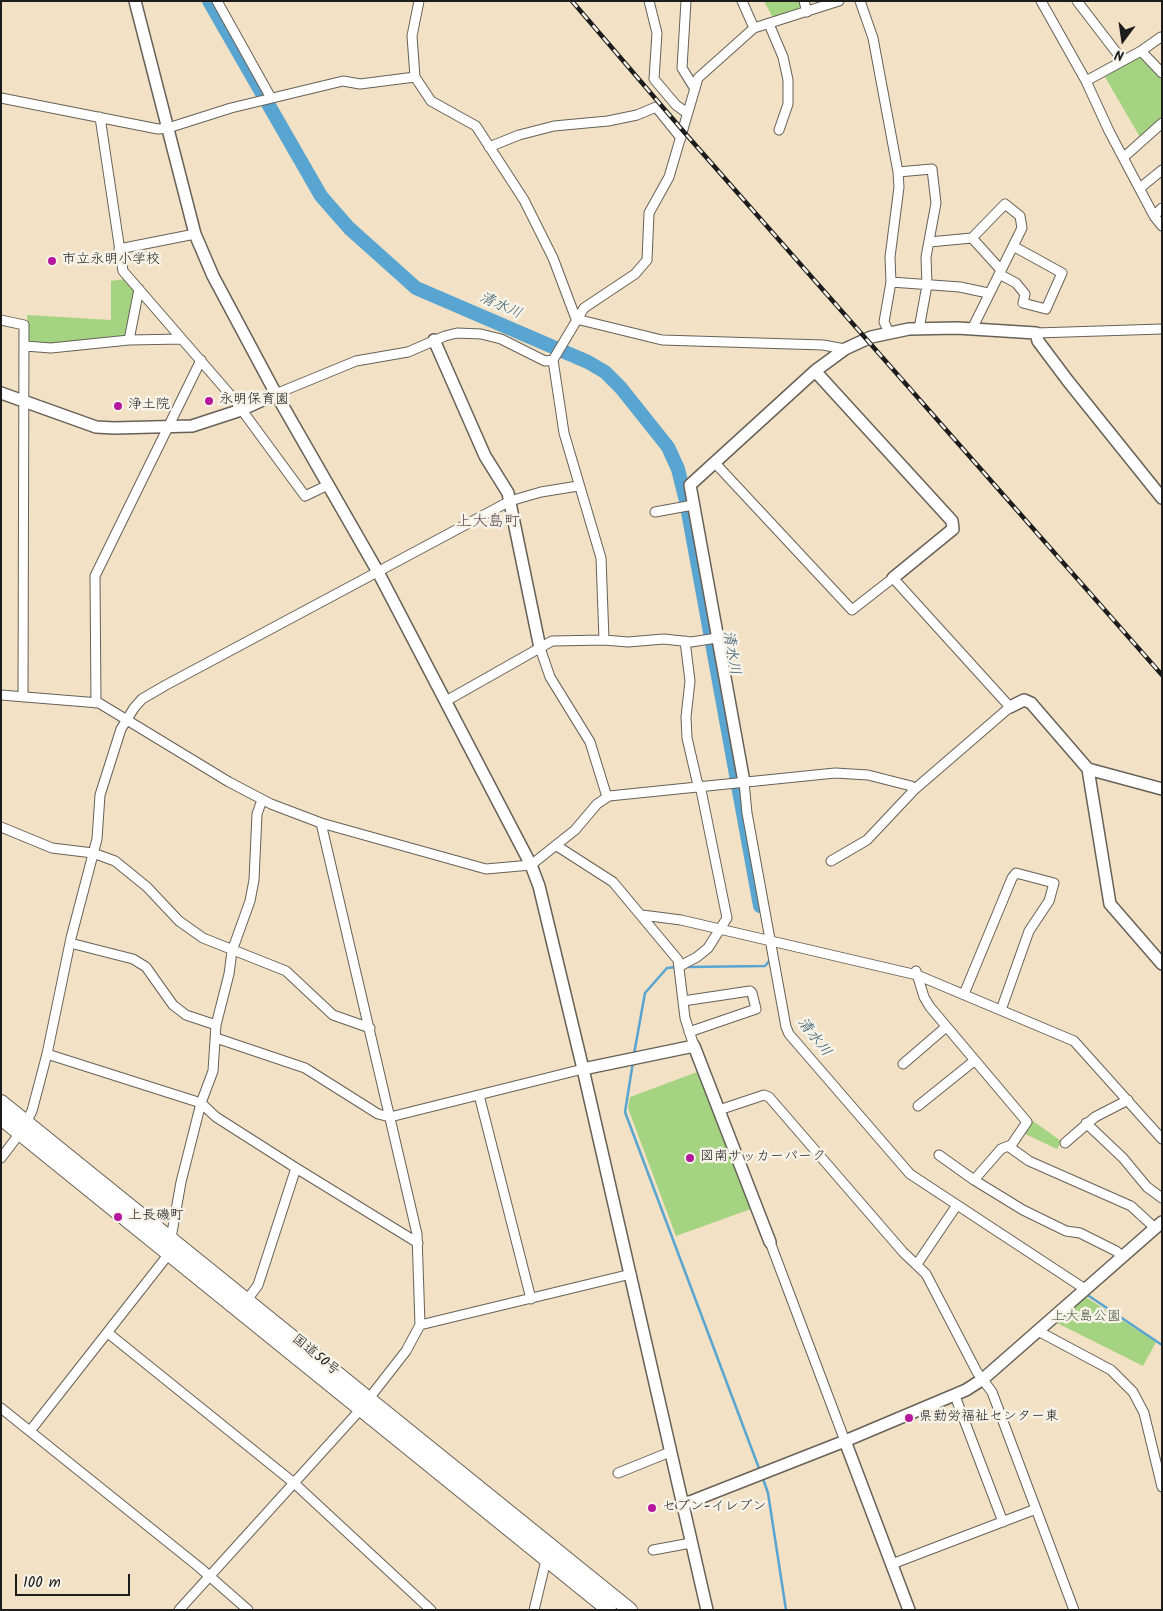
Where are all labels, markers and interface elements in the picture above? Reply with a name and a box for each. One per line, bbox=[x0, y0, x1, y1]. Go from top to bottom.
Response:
north arrow bbox=[1098, 15, 1148, 65]
text: N bbox=[1112, 43, 1126, 66]
place label: 市立永明小学校 bbox=[62, 253, 160, 269]
marker: 市立永明小学校 bbox=[46, 255, 58, 267]
water label: 清水川 bbox=[476, 290, 524, 324]
place label: 永明保育園 bbox=[219, 393, 289, 409]
marker: 永明保育園 bbox=[203, 395, 215, 407]
place label: 浄土院 bbox=[128, 398, 170, 414]
marker: 浄土院 bbox=[112, 400, 124, 412]
district label: 上大島町 bbox=[456, 513, 520, 533]
water label: 清水川 bbox=[717, 629, 743, 677]
water label: 清水川 bbox=[792, 1015, 834, 1061]
place label: 図南サッカーパーク bbox=[700, 1150, 826, 1166]
marker: 図南サッカーパーク bbox=[684, 1152, 696, 1164]
place label: 上長磯町 bbox=[128, 1209, 184, 1225]
marker: 上長磯町 bbox=[112, 1211, 124, 1223]
park label: 上大島公園 bbox=[1051, 1310, 1121, 1326]
street label: 国道50号 bbox=[288, 1332, 342, 1380]
place label: 県勤労福祉センター東 bbox=[919, 1410, 1059, 1426]
marker: 県勤労福祉センター東 bbox=[903, 1412, 915, 1424]
place label: セブン-イレブン bbox=[662, 1500, 766, 1516]
marker: セブン-イレブン bbox=[646, 1502, 658, 1514]
scale bar bbox=[18, 1564, 132, 1596]
text: 100 m bbox=[23, 1571, 61, 1595]

